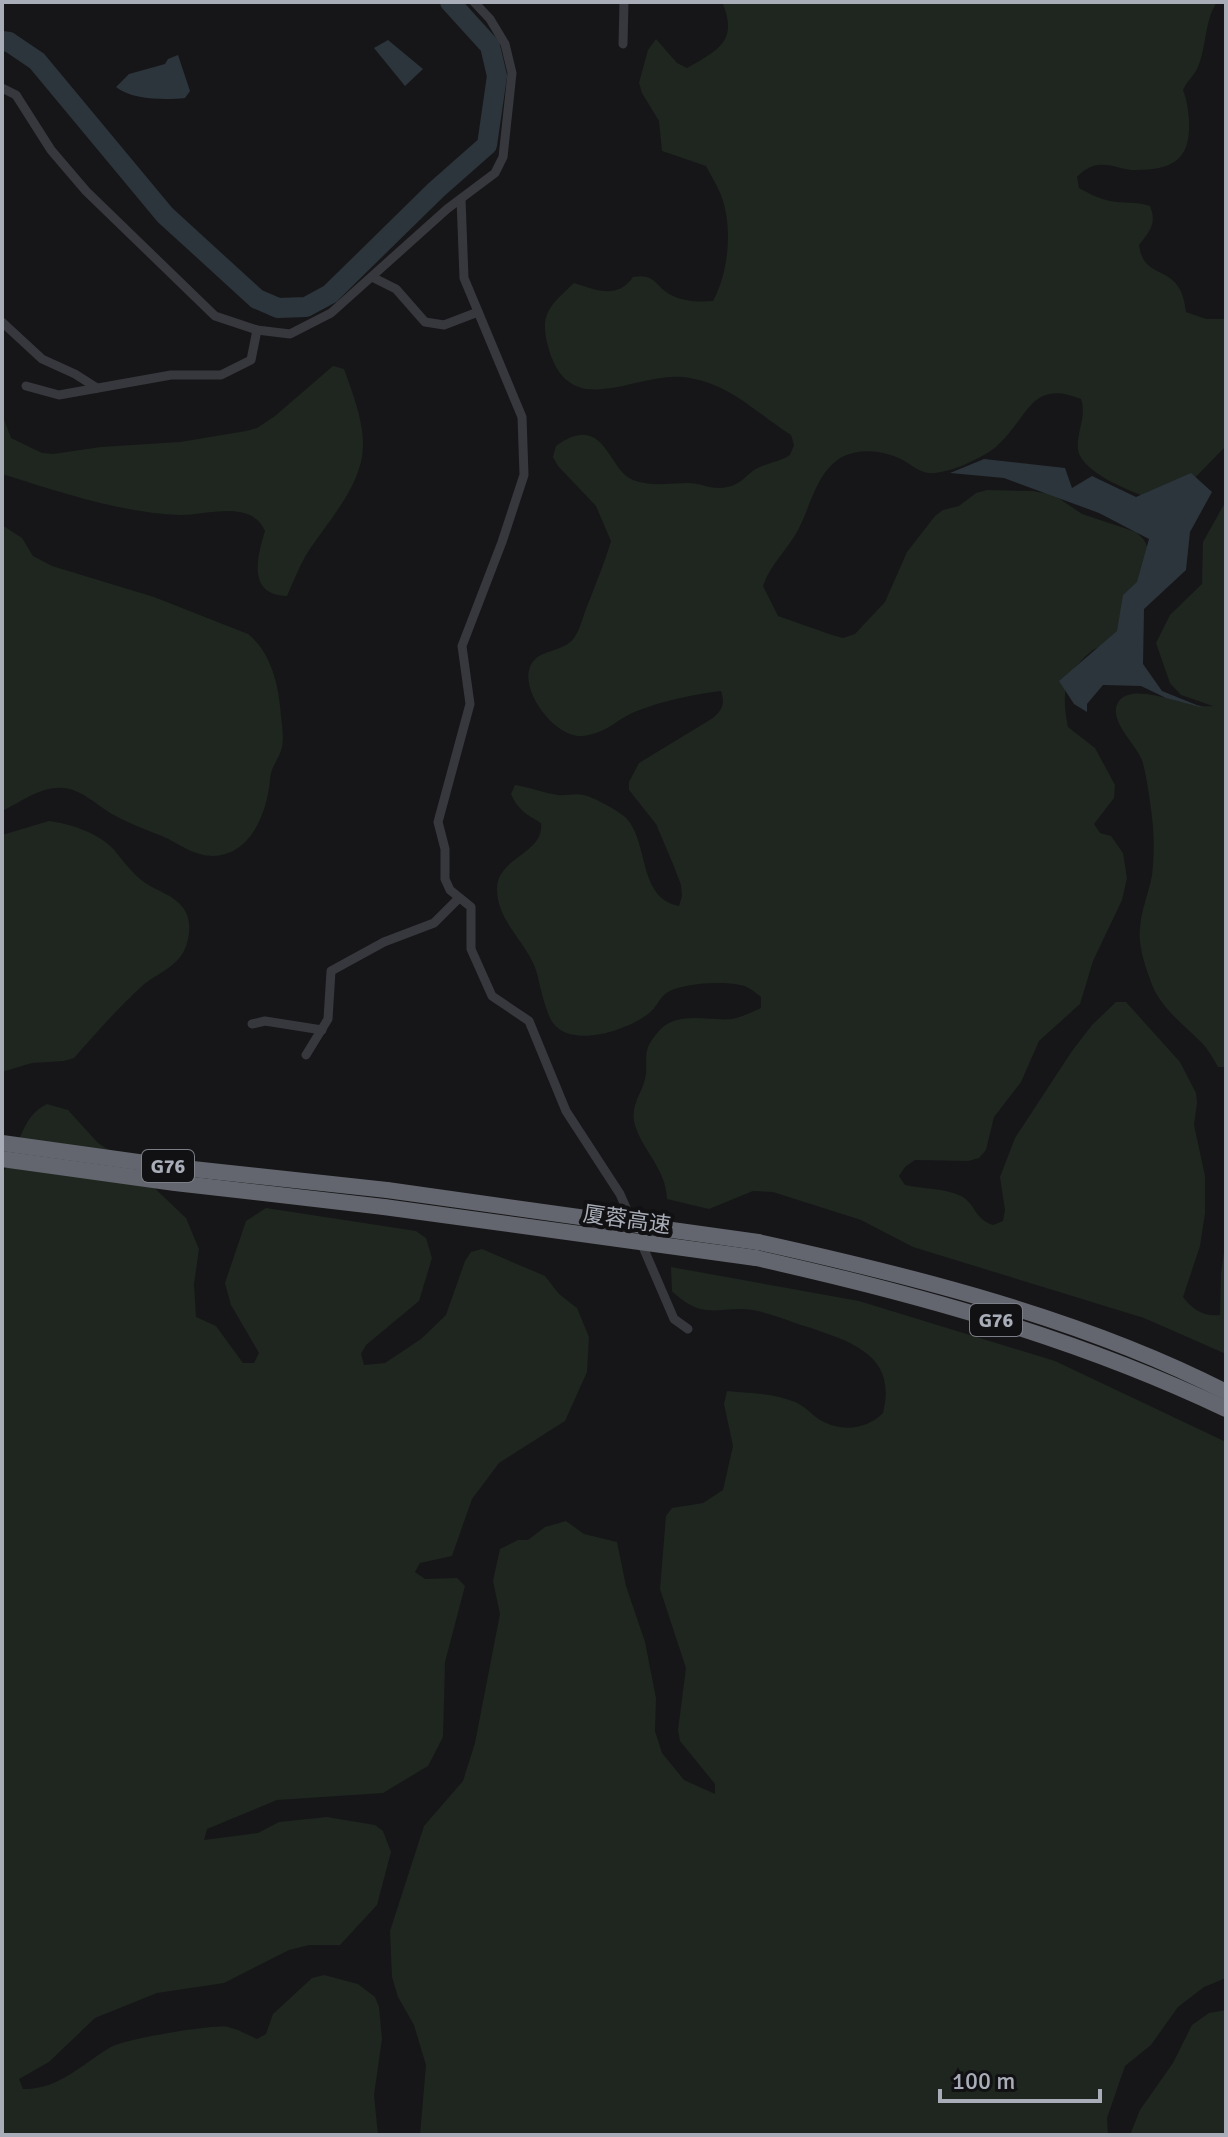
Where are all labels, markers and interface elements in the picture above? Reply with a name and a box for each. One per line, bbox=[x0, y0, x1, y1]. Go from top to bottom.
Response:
road number: G76 bbox=[142, 1150, 194, 1182]
street label: 厦蓉高速 bbox=[581, 1200, 672, 1239]
road number: G76 bbox=[970, 1304, 1022, 1336]
scale bar bbox=[940, 2053, 1100, 2103]
text: 100 m bbox=[952, 2066, 1015, 2096]

